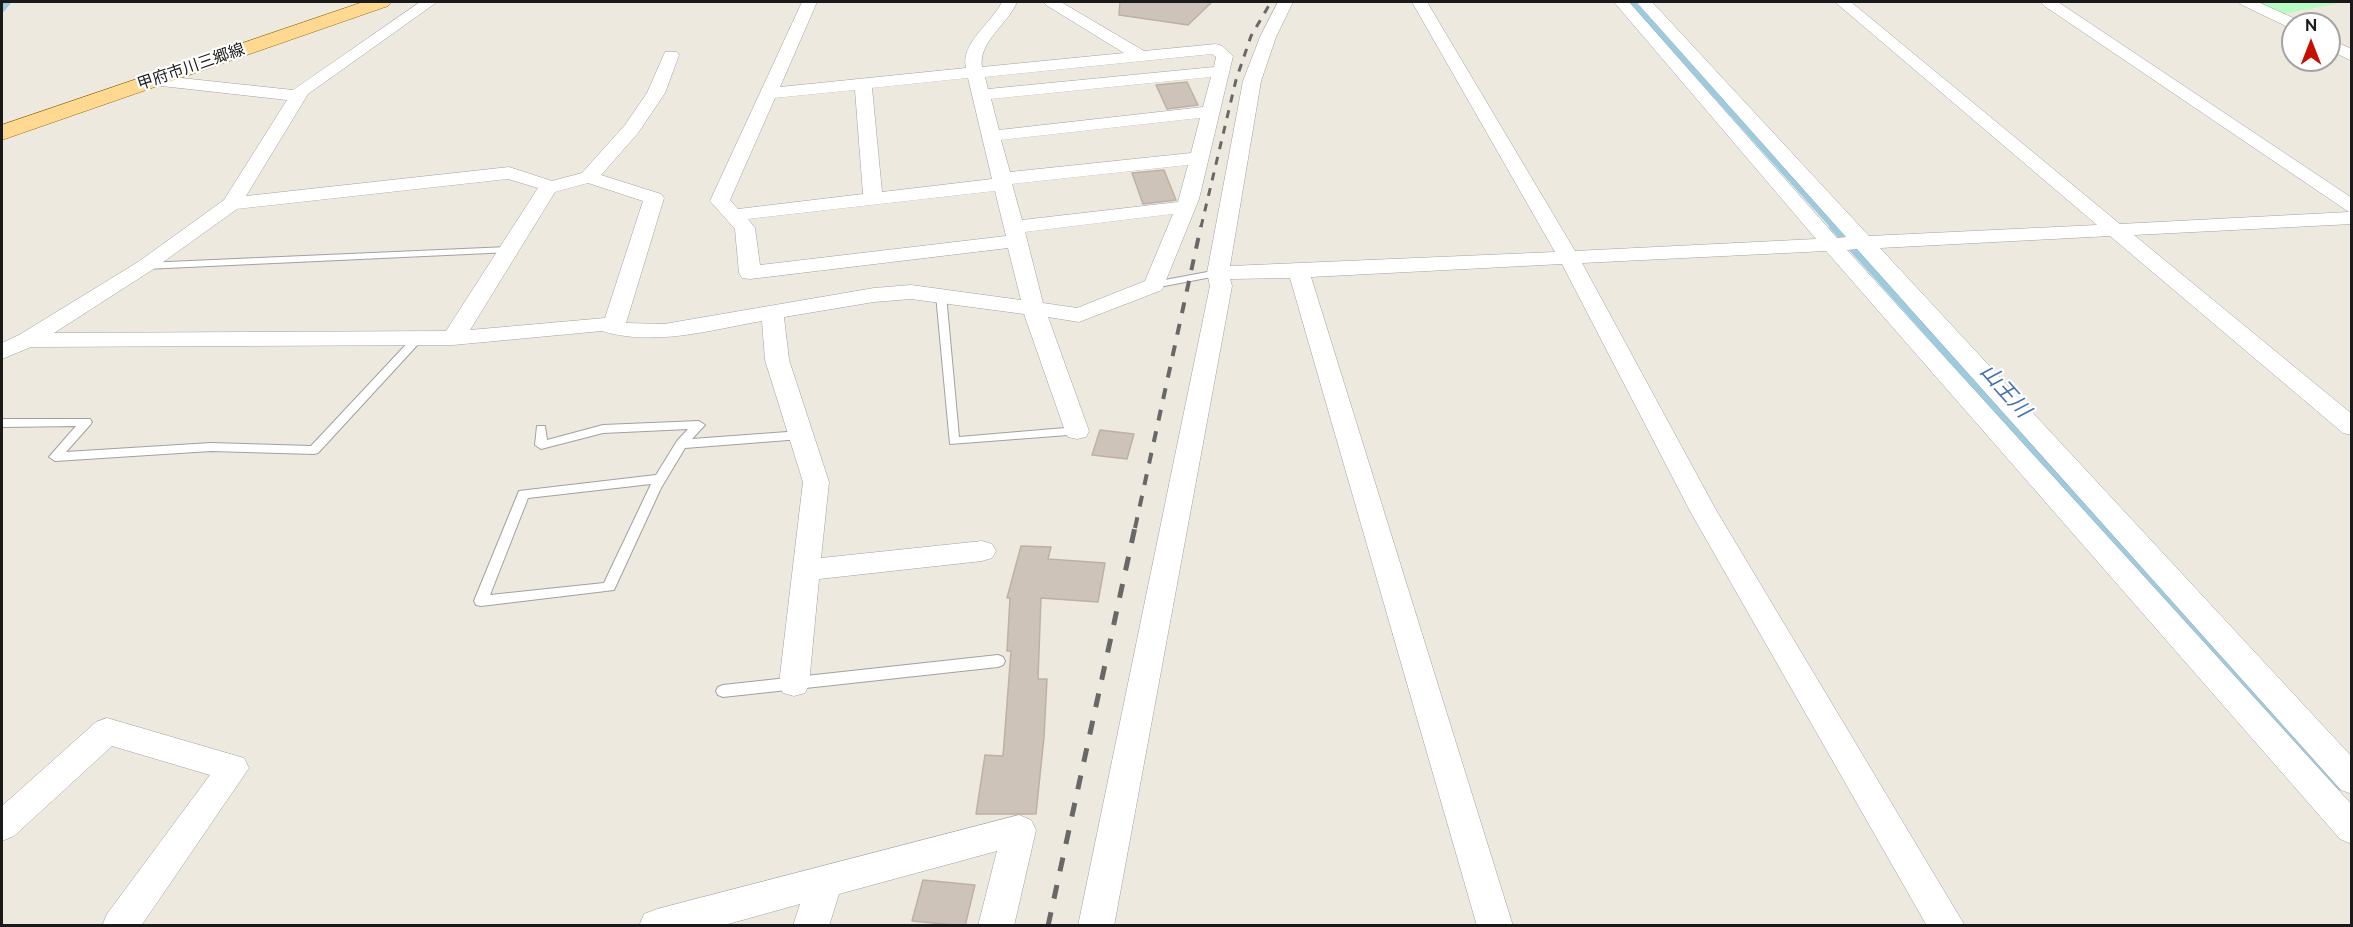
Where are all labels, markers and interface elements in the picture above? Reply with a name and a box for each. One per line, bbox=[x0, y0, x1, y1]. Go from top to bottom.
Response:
north arrow bbox=[2281, 12, 2341, 72]
text: N bbox=[2305, 16, 2317, 35]
street label: 甲府市川三郷線 bbox=[135, 40, 247, 94]
water label: 山王川 bbox=[1975, 359, 2035, 423]

